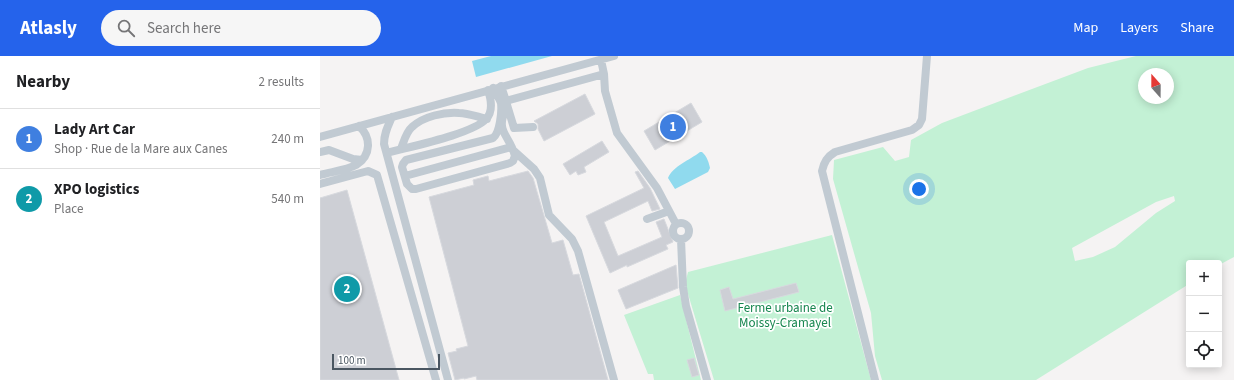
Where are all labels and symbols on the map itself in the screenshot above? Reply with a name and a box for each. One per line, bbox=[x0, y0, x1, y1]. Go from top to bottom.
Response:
north arrow bbox=[1138, 68, 1174, 104]
pin: 1 bbox=[660, 112, 686, 142]
your location bbox=[909, 179, 929, 199]
pin: 2 bbox=[334, 274, 360, 304]
park label: Ferme urbaine de Moissy-Cramayel bbox=[737, 299, 833, 332]
scale bar bbox=[332, 352, 440, 371]

